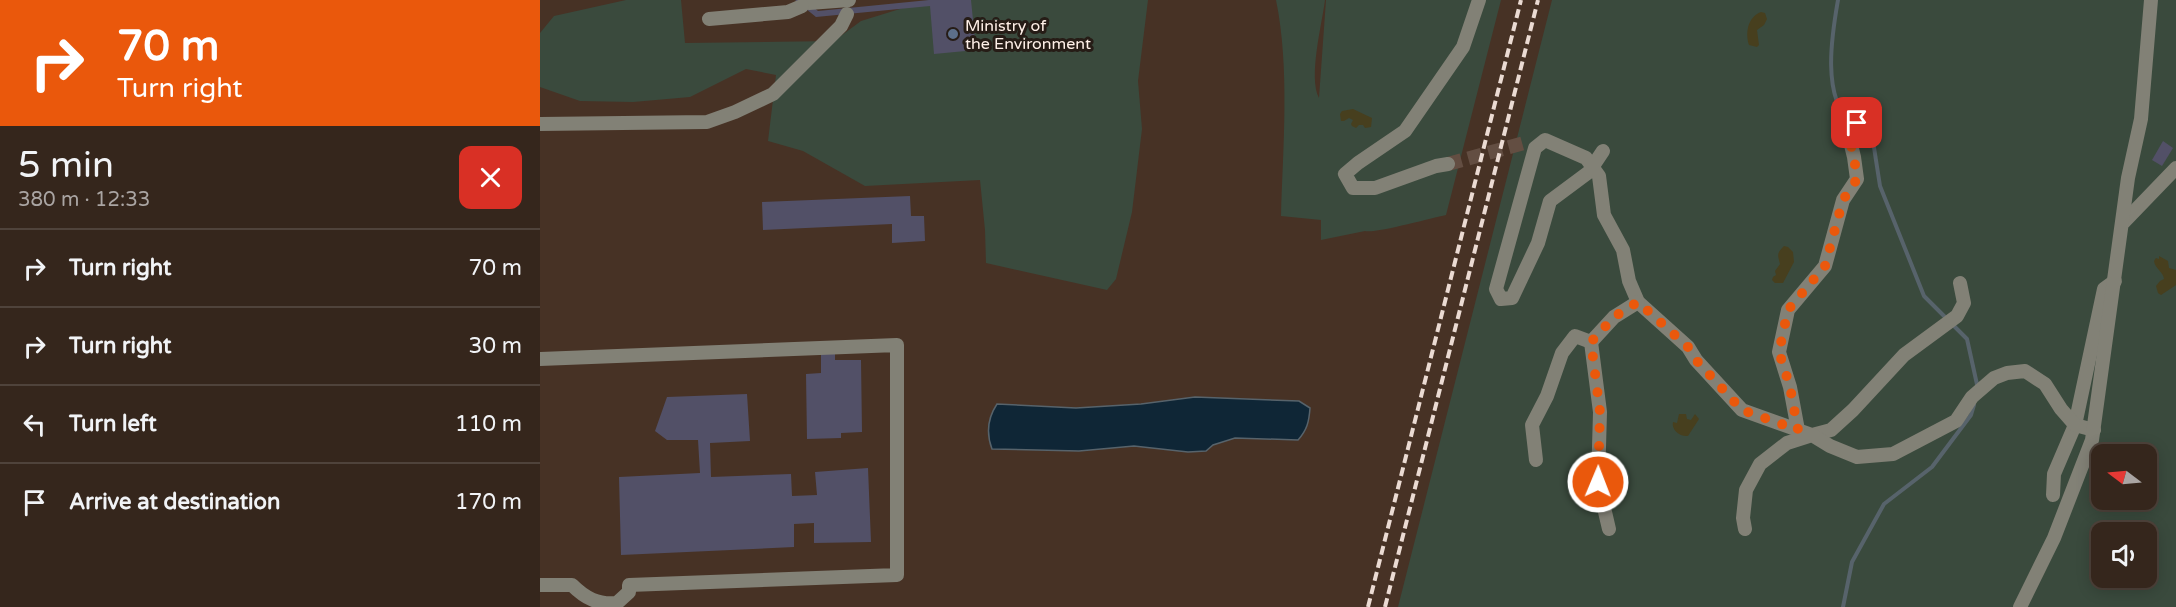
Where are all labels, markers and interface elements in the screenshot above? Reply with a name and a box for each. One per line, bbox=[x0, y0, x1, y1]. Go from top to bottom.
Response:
place label: Ministry of the Environment bbox=[965, 16, 1091, 54]
text: 70 m bbox=[117, 21, 219, 72]
icon: right bbox=[18, 24, 96, 102]
marker: Ministry of the Environment bbox=[946, 27, 960, 41]
text: Turn right bbox=[117, 72, 243, 105]
pin bbox=[1831, 97, 1882, 148]
icon: arrive bbox=[1840, 106, 1873, 139]
text: 5 min bbox=[18, 144, 114, 187]
button: close bbox=[459, 146, 522, 209]
text: 380 m · 12:33 bbox=[18, 188, 150, 212]
icon: right bbox=[18, 252, 51, 285]
text: Turn right bbox=[69, 255, 171, 281]
text: 70 m bbox=[468, 255, 522, 281]
icon: right bbox=[18, 330, 51, 363]
text: Turn right bbox=[69, 333, 171, 359]
text: 30 m bbox=[468, 333, 522, 359]
icon: left bbox=[18, 408, 51, 441]
text: Turn left bbox=[69, 411, 157, 437]
text: 110 m bbox=[455, 411, 522, 437]
north arrow bbox=[2091, 444, 2157, 510]
map controls bbox=[2091, 444, 2157, 588]
position arrow bbox=[1566, 450, 1630, 514]
icon: arrive bbox=[18, 486, 51, 519]
text: Arrive at destination bbox=[69, 489, 280, 515]
text: 170 m bbox=[455, 489, 522, 515]
button: sound bbox=[2091, 522, 2157, 588]

